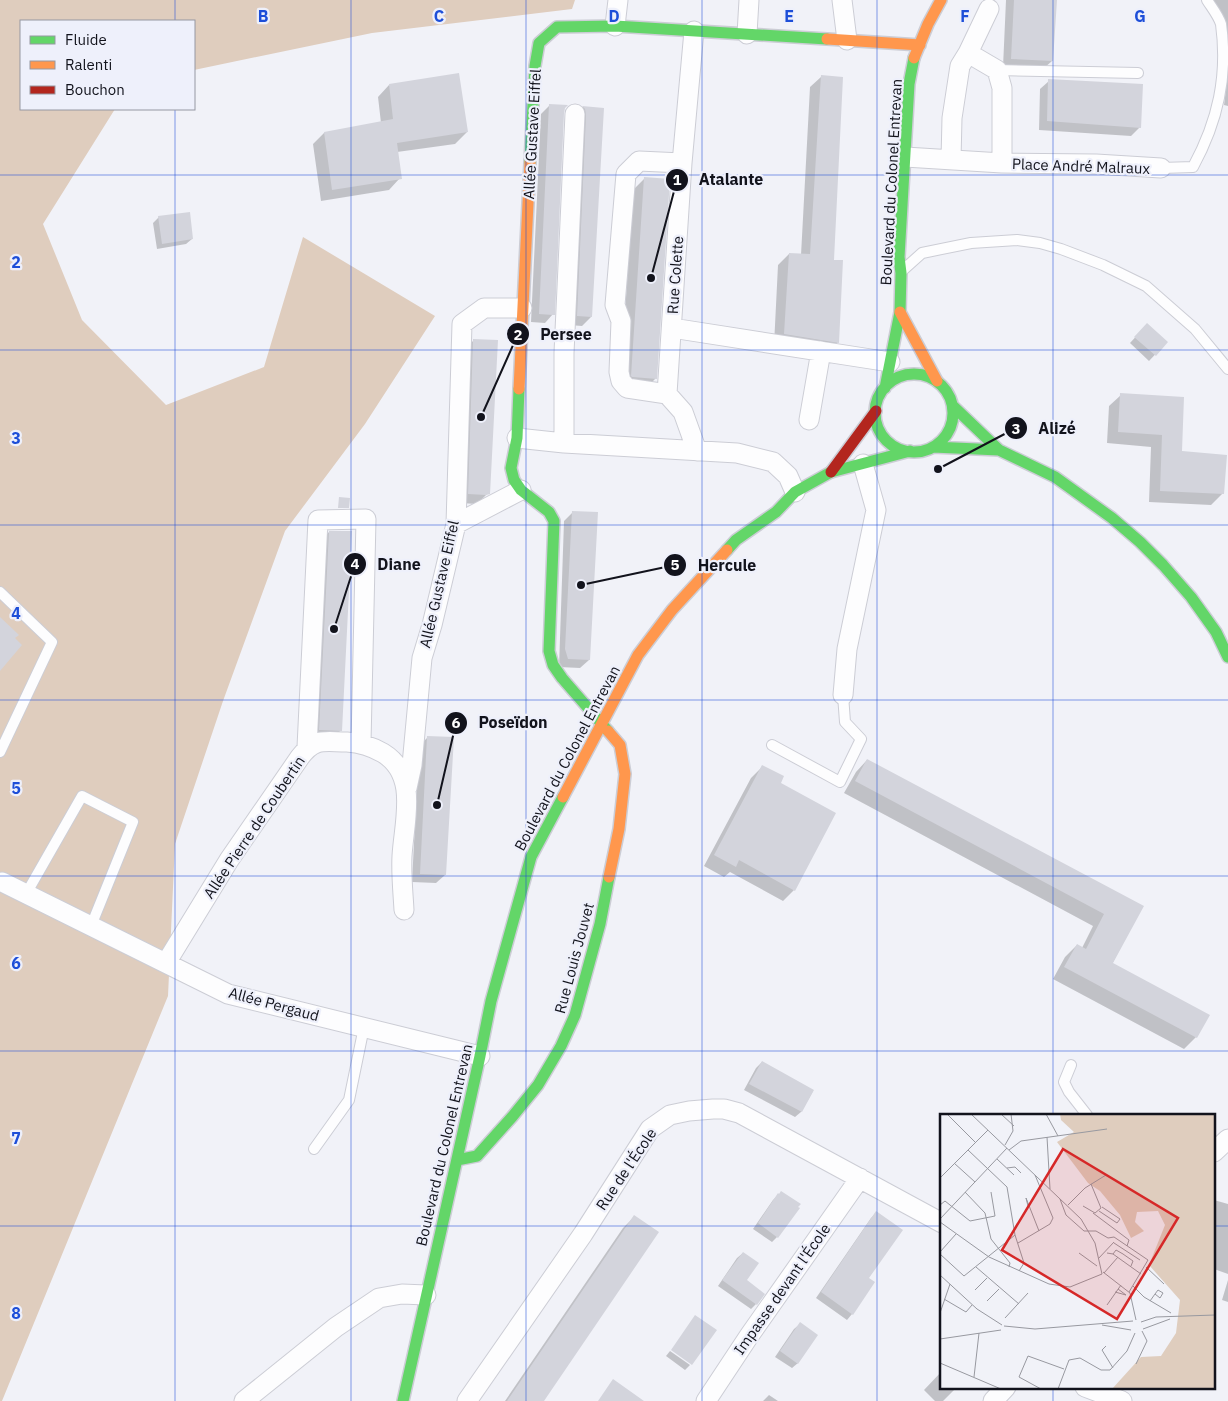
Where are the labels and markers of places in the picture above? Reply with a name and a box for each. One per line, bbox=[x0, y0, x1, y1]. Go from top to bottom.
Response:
callout: Atalante bbox=[664, 164, 773, 195]
callout: Persee bbox=[505, 319, 602, 350]
callout: Alizé bbox=[1003, 413, 1086, 444]
callout: Diane bbox=[342, 549, 431, 580]
callout: Hercule bbox=[663, 549, 766, 580]
callout: Poseïdon bbox=[443, 707, 557, 738]

